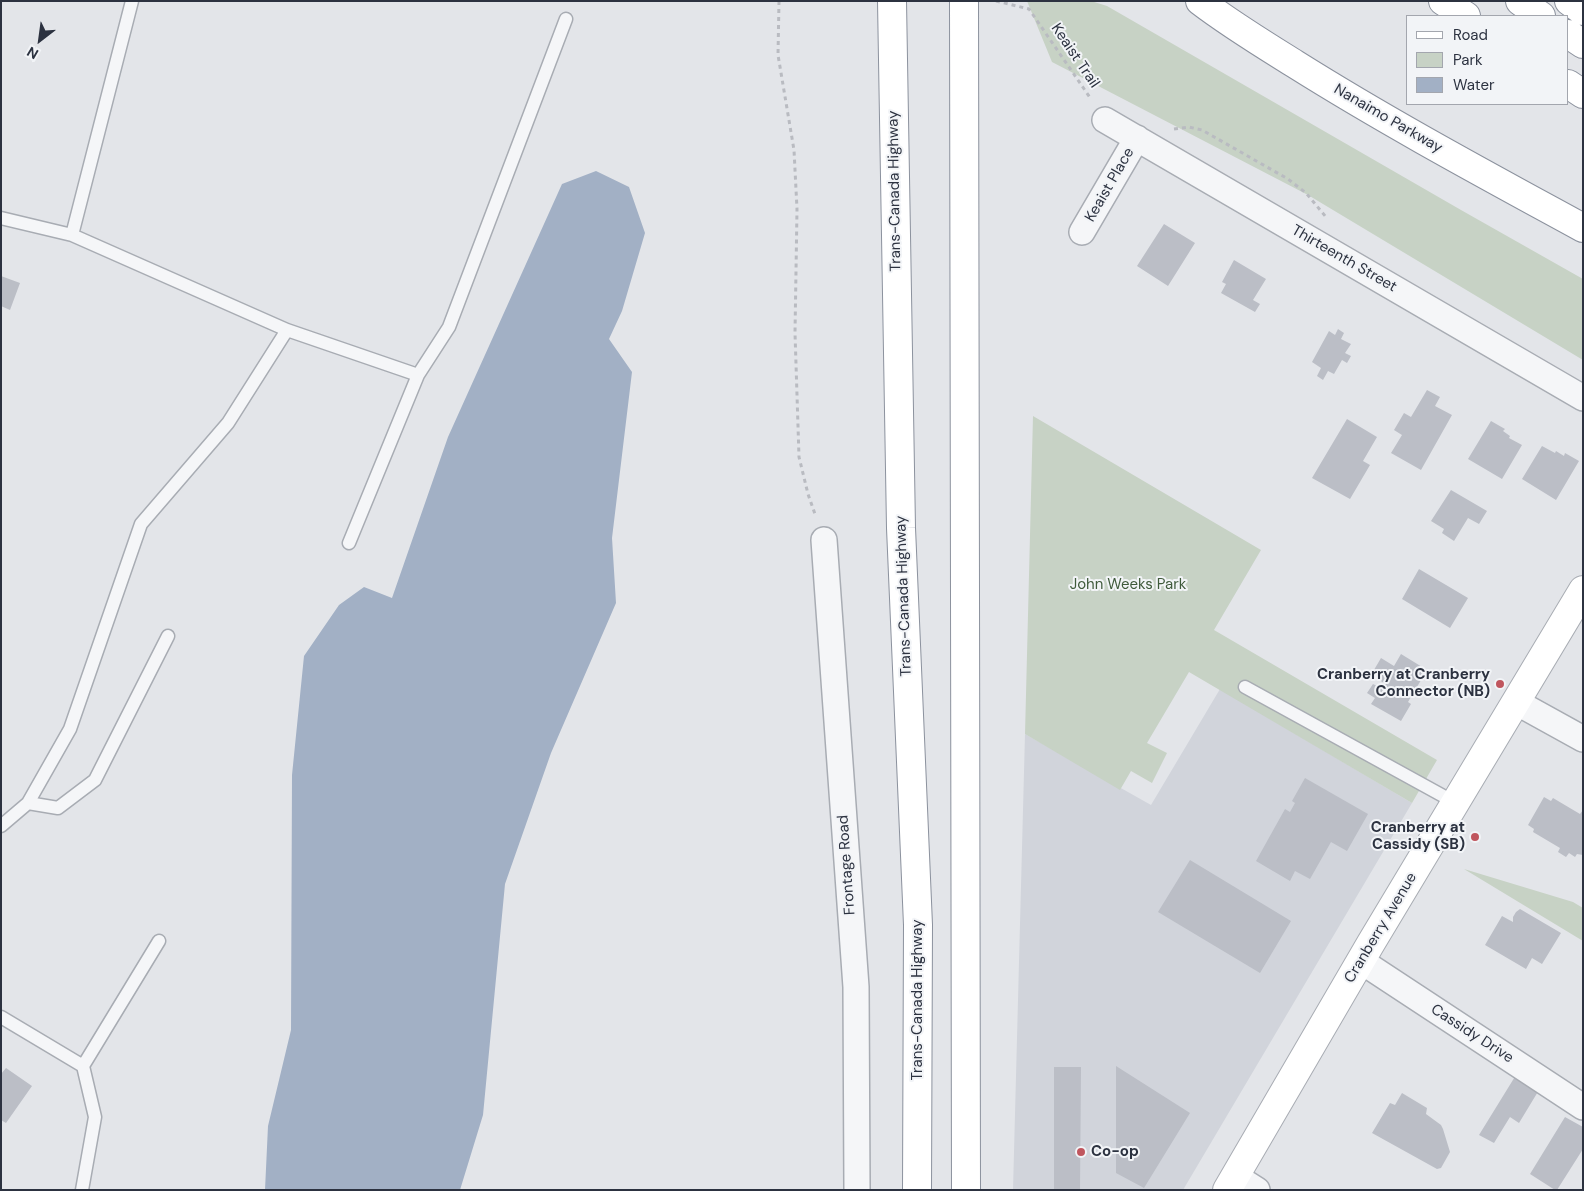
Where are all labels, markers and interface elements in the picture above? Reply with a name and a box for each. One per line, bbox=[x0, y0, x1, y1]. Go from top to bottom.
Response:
north arrow bbox=[15, 15, 65, 65]
legend bbox=[1406, 15, 1569, 105]
street label: Keaist Trail bbox=[1047, 20, 1103, 92]
text: Road bbox=[1453, 25, 1488, 45]
text: N bbox=[24, 43, 41, 63]
text: Park bbox=[1453, 50, 1483, 70]
text: Water bbox=[1453, 75, 1494, 95]
street label: Nanaimo Parkway bbox=[1331, 81, 1445, 157]
street label: Trans-Canada Highway bbox=[885, 110, 905, 272]
street label: Keaist Place bbox=[1081, 145, 1139, 225]
street label: Thirteenth Street bbox=[1288, 222, 1400, 296]
street label: Trans-Canada Highway bbox=[892, 515, 916, 677]
park label: John Weeks Park bbox=[1070, 576, 1186, 594]
place label: Cranberry at Cranberry Connector (NB) bbox=[1317, 666, 1490, 701]
marker: Cranberry at Cranberry Connector (NB) bbox=[1494, 678, 1506, 690]
street label: Frontage Road bbox=[835, 814, 859, 916]
place label: Cranberry at Cassidy (SB) bbox=[1371, 819, 1465, 854]
marker: Cranberry at Cassidy (SB) bbox=[1469, 831, 1481, 843]
street label: Cranberry Avenue bbox=[1341, 870, 1421, 986]
street label: Trans-Canada Highway bbox=[909, 919, 927, 1081]
street label: Cassidy Drive bbox=[1427, 1001, 1517, 1067]
place label: Co-op bbox=[1091, 1143, 1139, 1161]
marker: Co-op bbox=[1075, 1146, 1087, 1158]

